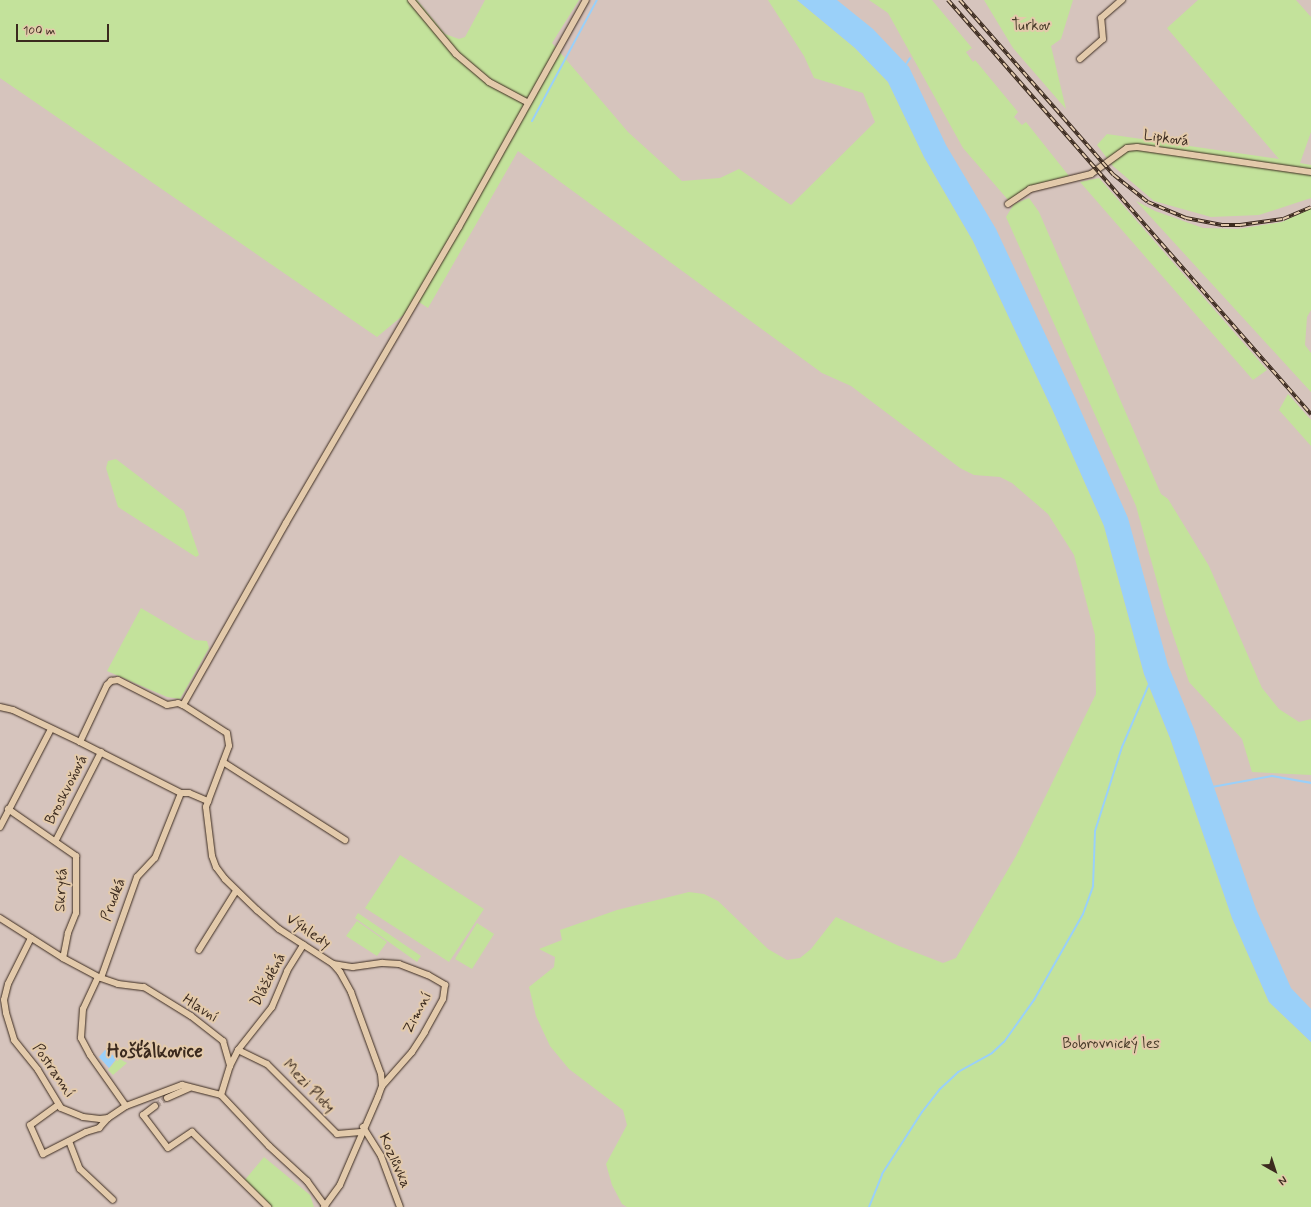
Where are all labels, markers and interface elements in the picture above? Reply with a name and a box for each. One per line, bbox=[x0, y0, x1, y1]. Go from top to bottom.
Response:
scale bar bbox=[18, 16, 111, 42]
park label: Turkov bbox=[1011, 18, 1051, 36]
text: 100 m bbox=[23, 23, 55, 39]
street label: Lipková bbox=[1142, 127, 1190, 151]
street label: Broskvoňová bbox=[42, 752, 92, 828]
street label: Skrytá bbox=[52, 868, 72, 912]
street label: Prudká bbox=[98, 876, 130, 924]
street label: Výhledy bbox=[282, 910, 334, 954]
street label: Dlážděná bbox=[248, 950, 290, 1010]
street label: Zimní bbox=[400, 989, 436, 1037]
street label: Hlavní bbox=[179, 991, 221, 1027]
park label: Bobrovnický les bbox=[1062, 1036, 1160, 1054]
street label: Postranní bbox=[28, 1041, 78, 1101]
district label: Hošťálkovice bbox=[107, 1041, 203, 1063]
street label: Mezi Ploty bbox=[278, 1056, 338, 1118]
street label: Kozlůvka bbox=[374, 1131, 414, 1191]
north arrow bbox=[1255, 1151, 1295, 1191]
text: N bbox=[1275, 1173, 1290, 1188]

